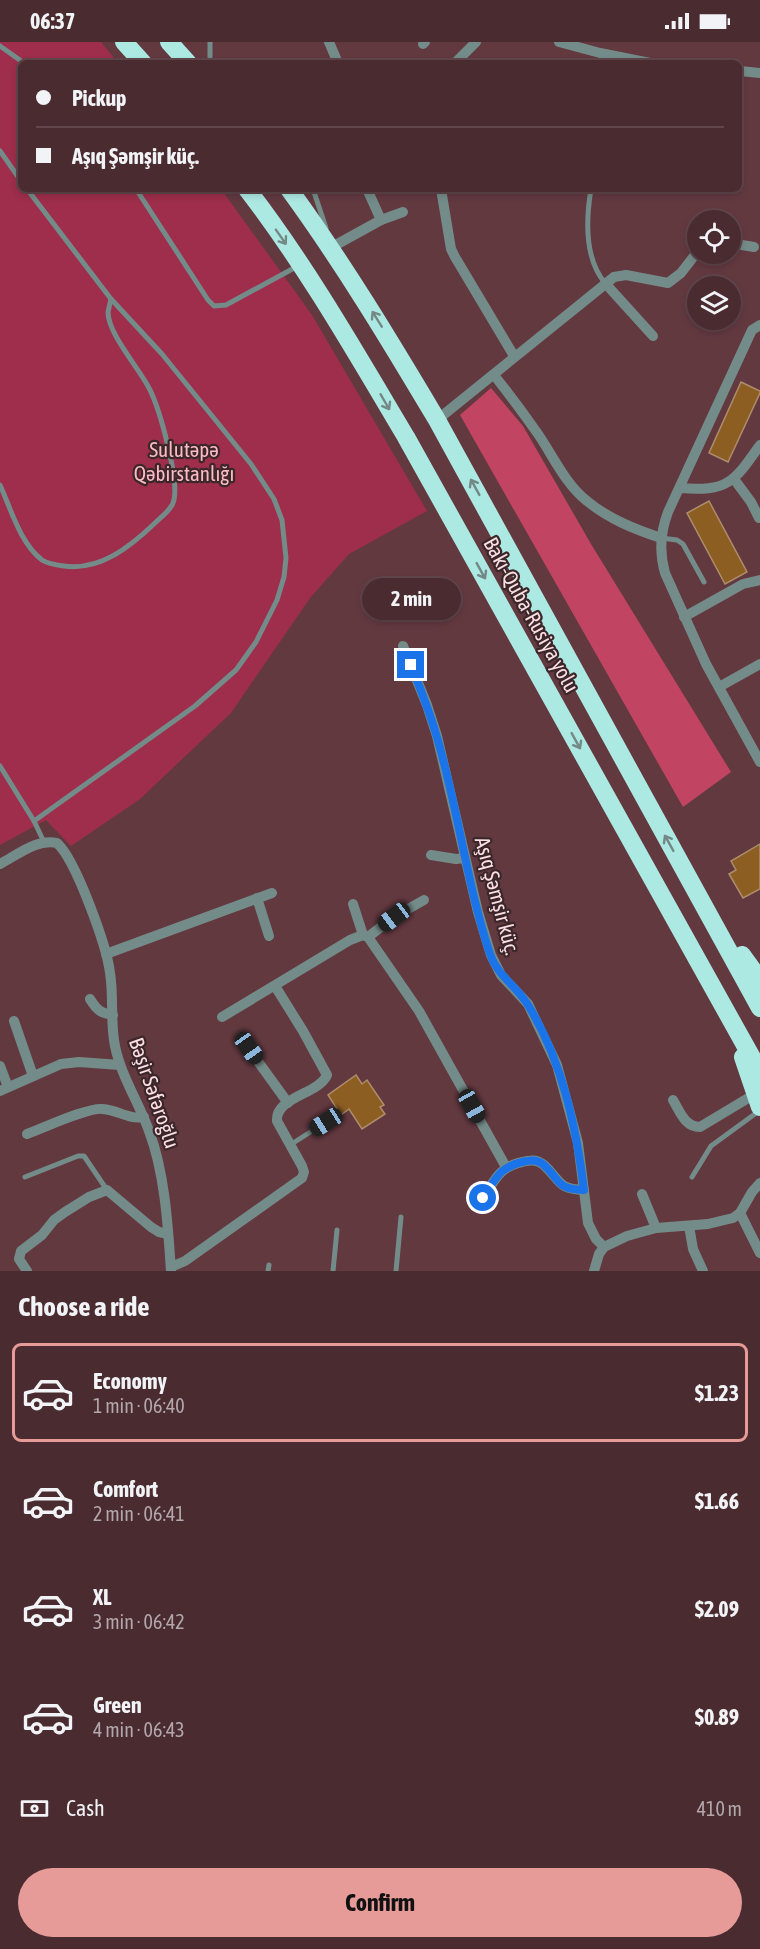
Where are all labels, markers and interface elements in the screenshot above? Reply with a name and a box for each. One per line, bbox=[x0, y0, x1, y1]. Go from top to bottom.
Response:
text: 06:37 bbox=[30, 8, 75, 34]
text: Pickup bbox=[72, 85, 127, 111]
text: Aşıq Şəmşir küç. bbox=[72, 143, 199, 169]
map controls bbox=[687, 210, 741, 330]
button: locate bbox=[687, 210, 741, 264]
one-way arrow bbox=[275, 228, 287, 244]
button: layers bbox=[687, 276, 741, 330]
one-way arrow bbox=[371, 311, 383, 327]
one-way arrow bbox=[379, 393, 391, 410]
park label: Sulutəpə Qəbirstanlığı bbox=[134, 437, 234, 485]
one-way arrow bbox=[469, 479, 481, 496]
street label: Bakı-Quba-Rusiya yolu bbox=[479, 533, 584, 696]
one-way arrow bbox=[475, 562, 487, 579]
callout: 2 min bbox=[362, 578, 460, 620]
text: 2 min bbox=[391, 587, 432, 610]
route end bbox=[397, 651, 424, 678]
one-way arrow bbox=[571, 732, 582, 750]
street label: Aşıq Şəmşir küç. bbox=[471, 834, 525, 957]
one-way arrow bbox=[663, 834, 674, 852]
car bbox=[374, 899, 414, 935]
car bbox=[231, 1028, 267, 1068]
street label: Bəşir Səfəroğlu bbox=[125, 1034, 185, 1151]
car bbox=[455, 1086, 489, 1126]
car bbox=[306, 1105, 346, 1139]
route start bbox=[469, 1184, 496, 1211]
text: Choose a ride bbox=[18, 1291, 150, 1322]
icon: car bbox=[21, 1366, 75, 1420]
text: Economy bbox=[93, 1368, 167, 1394]
text: $1.23 bbox=[695, 1380, 739, 1406]
text: 1 min · 06:40 bbox=[93, 1394, 185, 1417]
icon: car bbox=[21, 1474, 75, 1528]
text: Comfort bbox=[93, 1476, 158, 1502]
text: $1.66 bbox=[695, 1488, 739, 1514]
text: 2 min · 06:41 bbox=[93, 1502, 185, 1525]
icon: car bbox=[21, 1582, 75, 1636]
text: XL bbox=[93, 1584, 111, 1610]
text: $2.09 bbox=[695, 1596, 739, 1622]
text: 3 min · 06:42 bbox=[93, 1610, 185, 1633]
icon: car bbox=[21, 1690, 75, 1744]
text: Green bbox=[93, 1692, 142, 1718]
text: $0.89 bbox=[695, 1704, 739, 1730]
text: 4 min · 06:43 bbox=[93, 1718, 185, 1741]
icon: cash bbox=[18, 1792, 51, 1825]
text: Cash bbox=[66, 1795, 105, 1821]
text: 410 m bbox=[697, 1797, 742, 1820]
button: Confirm bbox=[18, 1868, 742, 1937]

